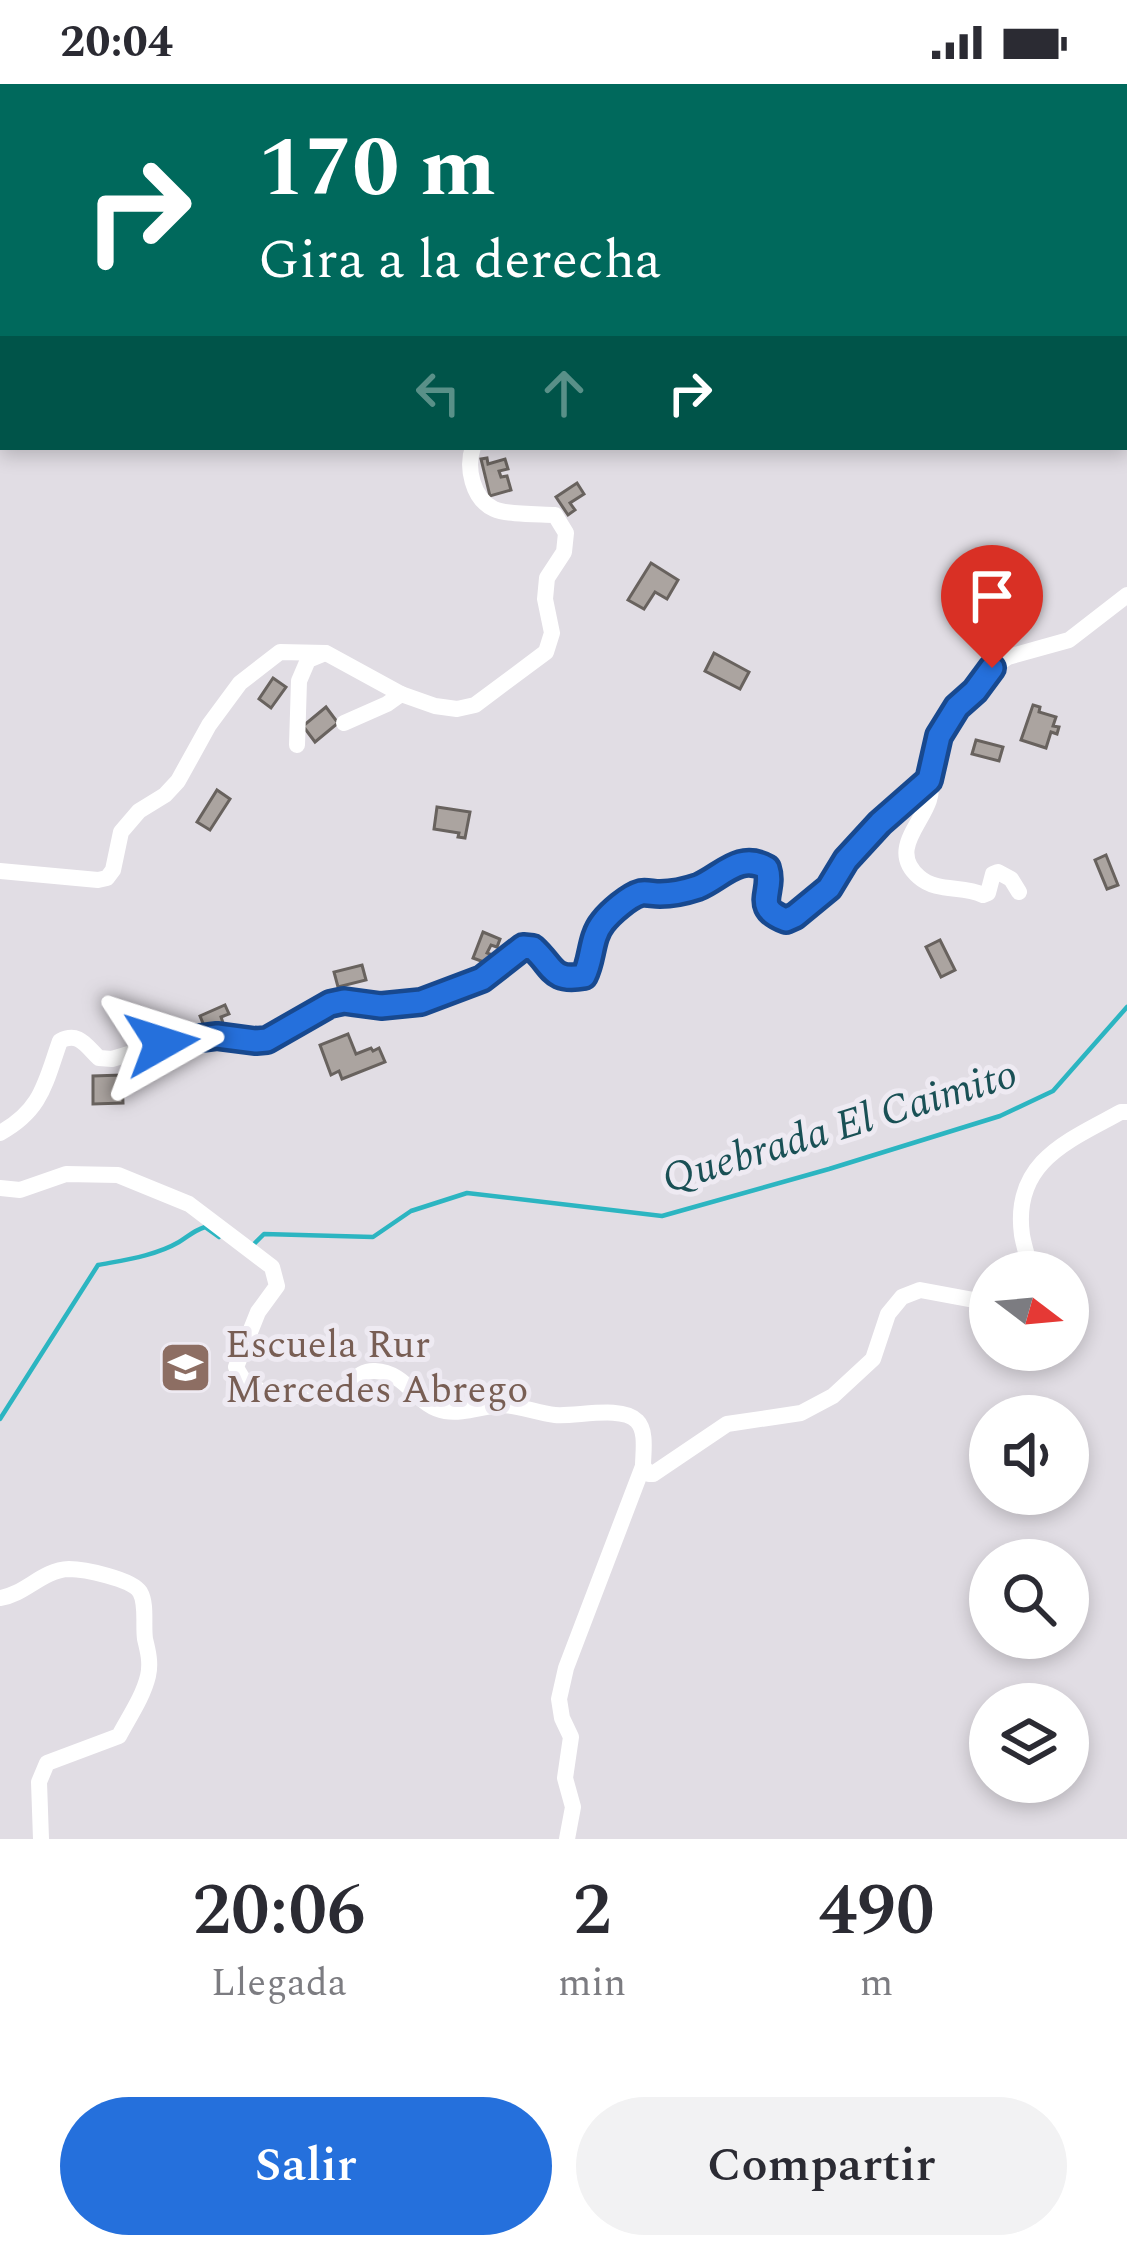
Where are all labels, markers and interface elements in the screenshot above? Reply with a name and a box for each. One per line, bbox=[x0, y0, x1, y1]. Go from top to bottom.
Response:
text: 20:04 bbox=[60, 8, 173, 77]
text: 170 m bbox=[258, 105, 496, 233]
icon: right bbox=[60, 132, 216, 288]
text: Gira a la derecha bbox=[258, 220, 661, 302]
icon: left bbox=[405, 360, 471, 426]
icon: ahead bbox=[531, 360, 597, 426]
icon: right bbox=[657, 360, 723, 426]
pin bbox=[941, 545, 1043, 668]
icon: arrive bbox=[959, 563, 1025, 629]
position arrow bbox=[99, 980, 225, 1106]
water label: Quebrada El Caimito bbox=[655, 1043, 1025, 1211]
north arrow bbox=[969, 1251, 1089, 1371]
map controls bbox=[969, 1251, 1089, 1803]
place label: Escuela Rur Mercedes Abrego bbox=[225, 1316, 528, 1420]
school or university icon: Escuela Rur Mercedes Abrego bbox=[158, 1339, 214, 1395]
button: sound bbox=[969, 1395, 1089, 1515]
button: search bbox=[969, 1539, 1089, 1659]
button: layers bbox=[969, 1683, 1089, 1803]
text: 20:06 bbox=[192, 1857, 366, 1966]
text: 2 bbox=[573, 1857, 611, 1966]
text: 490 bbox=[819, 1857, 935, 1966]
text: Llegada bbox=[211, 1954, 347, 2013]
text: min bbox=[558, 1954, 626, 2013]
text: m bbox=[860, 1954, 893, 2013]
button: Salir bbox=[60, 2097, 552, 2235]
button: Compartir bbox=[576, 2097, 1067, 2235]

